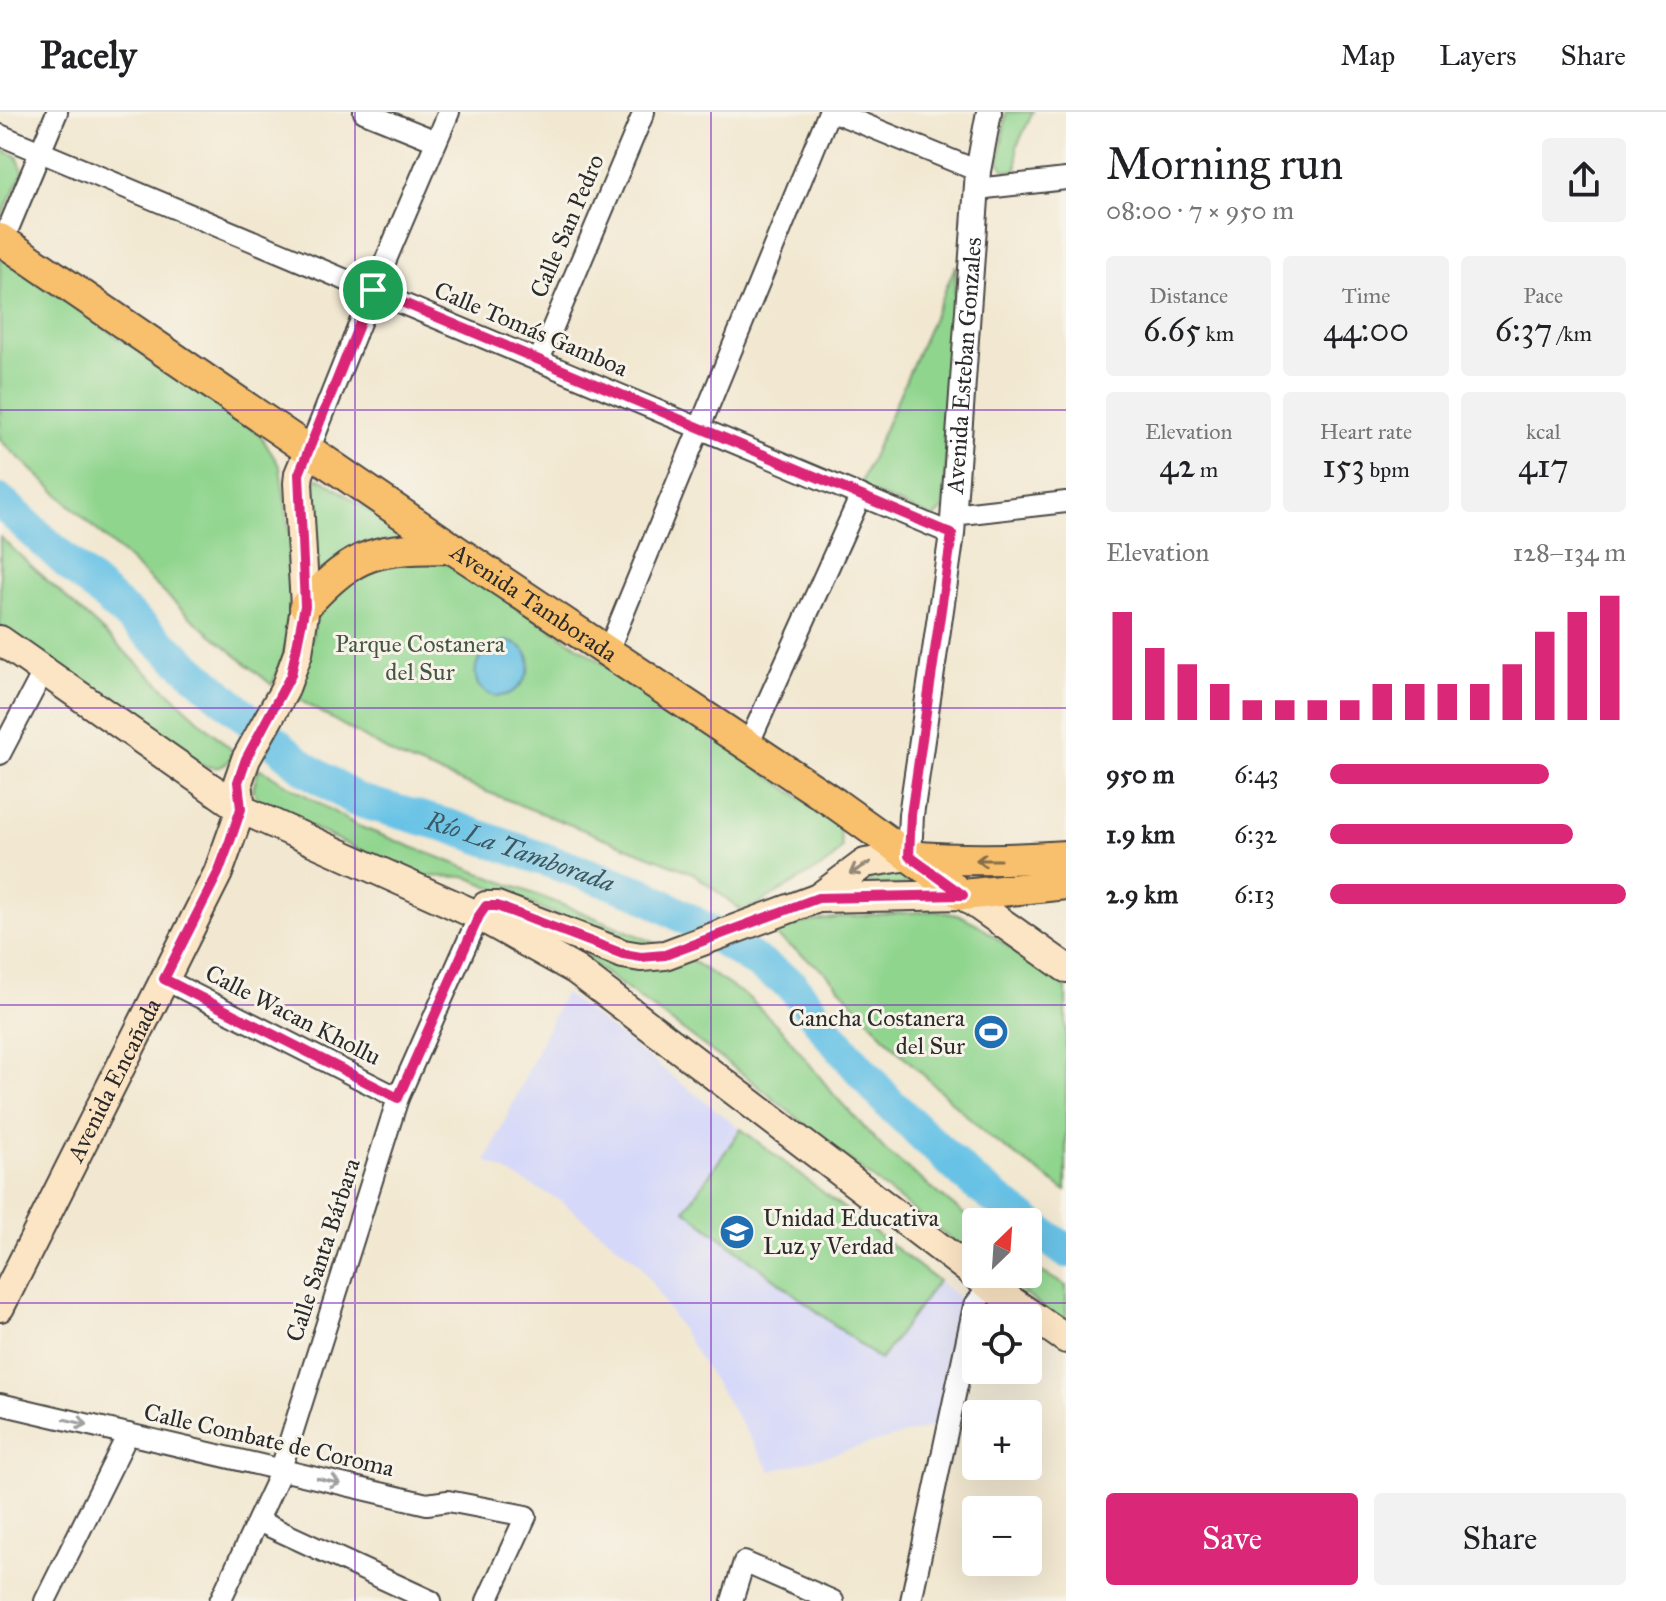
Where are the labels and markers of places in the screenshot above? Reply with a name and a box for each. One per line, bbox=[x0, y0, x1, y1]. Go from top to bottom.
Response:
pin bbox=[339, 256, 407, 324]
place label: Cancha Costanera del Sur bbox=[789, 1003, 966, 1061]
sports icon: Cancha Costanera del Sur bbox=[972, 1013, 1010, 1051]
place label: Unidad Educativa Luz y Verdad bbox=[763, 1203, 940, 1261]
school or university icon: Unidad Educativa Luz y Verdad bbox=[718, 1213, 756, 1251]

